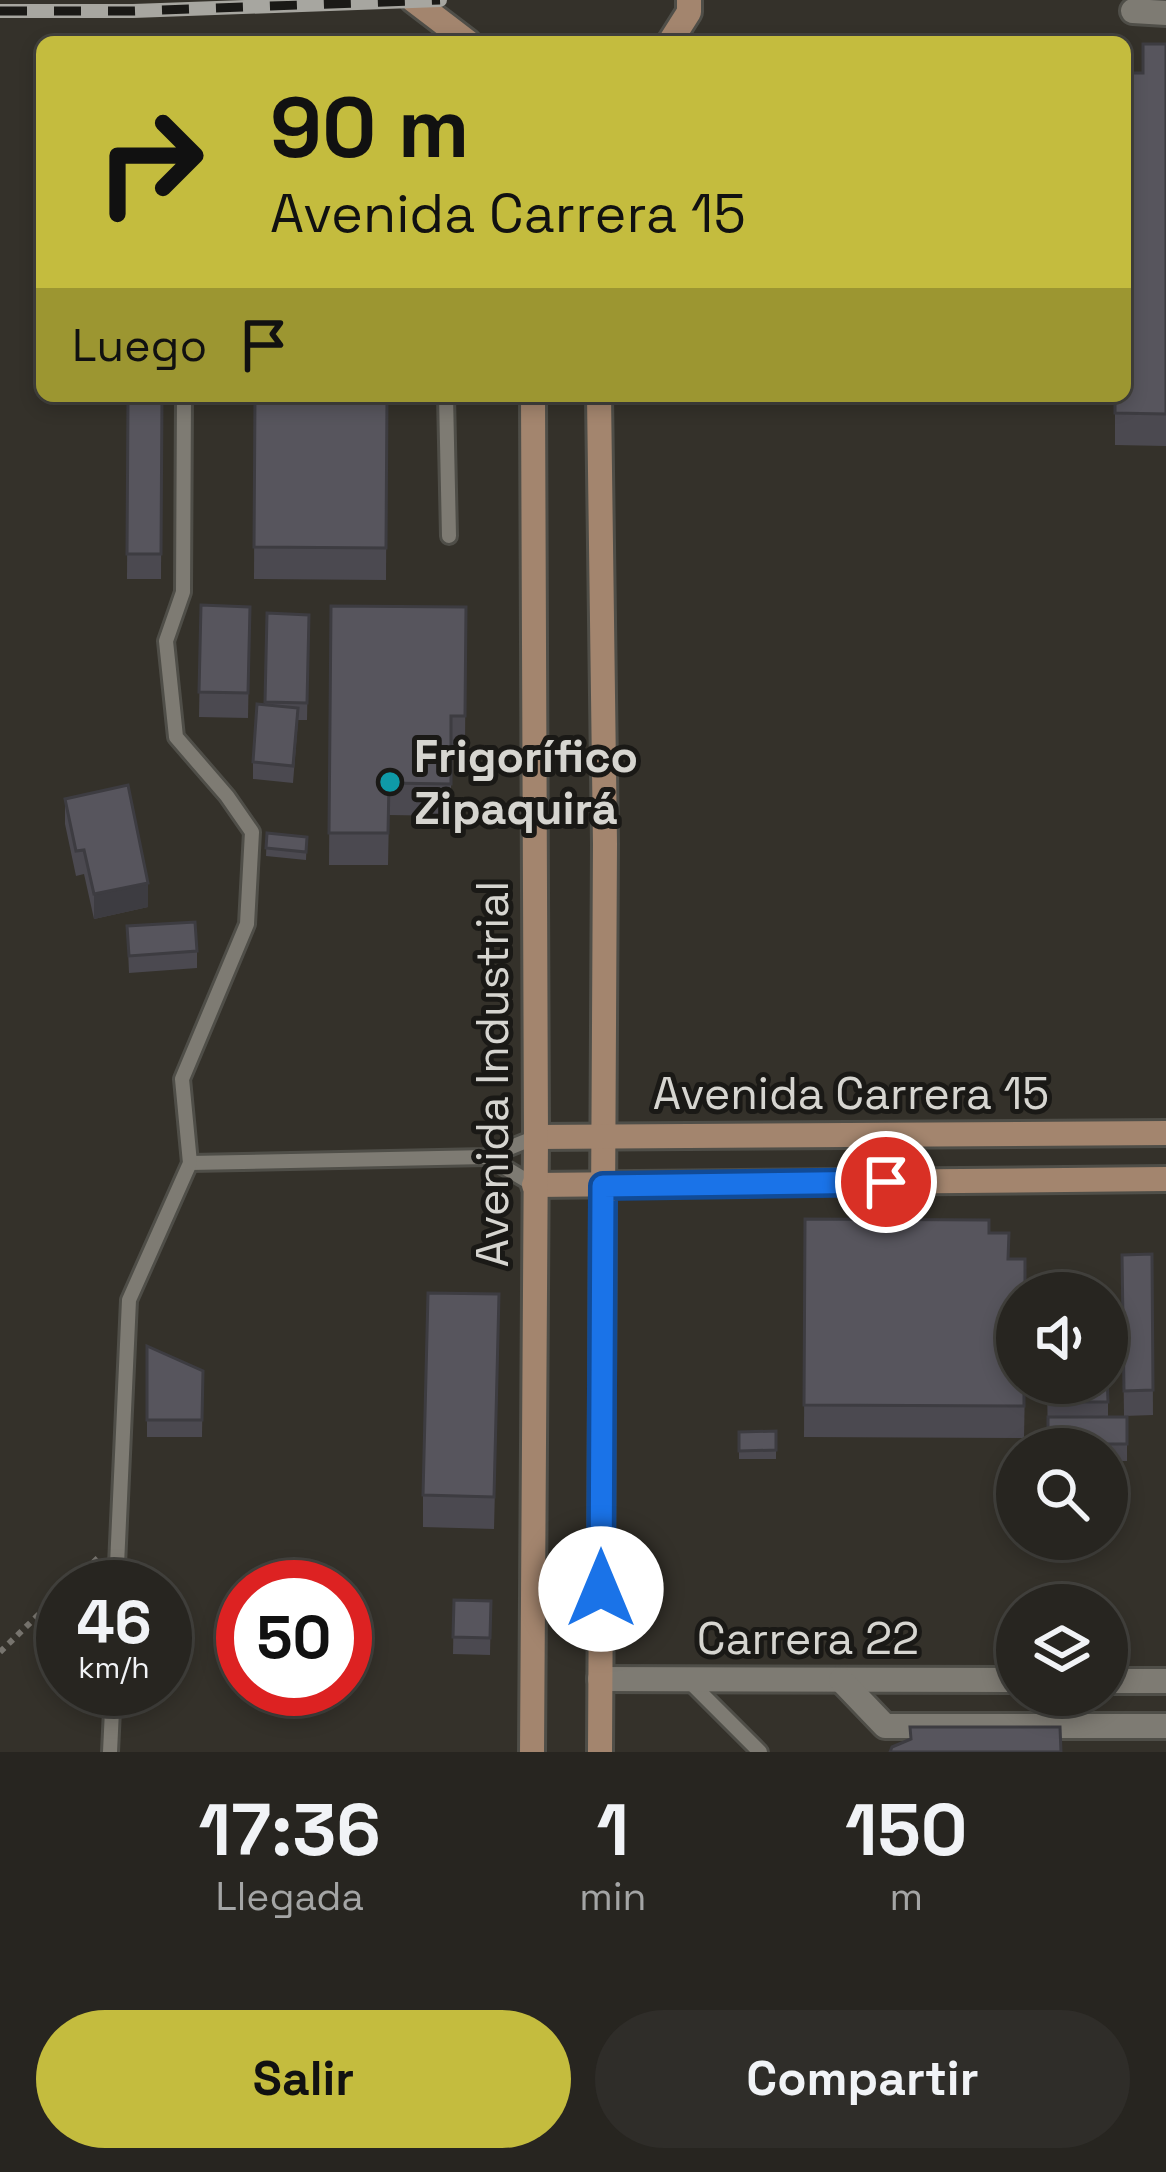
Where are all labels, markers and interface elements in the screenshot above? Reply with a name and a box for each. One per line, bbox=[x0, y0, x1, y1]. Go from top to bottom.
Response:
text: 90 m bbox=[270, 74, 469, 182]
icon: right bbox=[72, 84, 228, 240]
text: Avenida Carrera 15 bbox=[270, 179, 746, 248]
icon: arrive bbox=[231, 312, 297, 378]
text: Luego bbox=[72, 317, 207, 374]
place label: Frigorífico Zipaquirá bbox=[414, 728, 638, 837]
marker: Frigorífico Zipaquirá bbox=[377, 769, 403, 795]
street label: Avenida Industrial bbox=[464, 881, 521, 1267]
street label: Avenida Carrera 15 bbox=[653, 1065, 1049, 1122]
pin bbox=[835, 1131, 937, 1233]
icon: arrive bbox=[853, 1149, 919, 1215]
map controls bbox=[996, 1272, 1128, 1716]
button: sound bbox=[996, 1272, 1128, 1404]
button: search bbox=[996, 1428, 1128, 1560]
position arrow bbox=[538, 1526, 664, 1652]
speed limit sign: 50 bbox=[216, 1560, 372, 1716]
text: 46 bbox=[76, 1584, 152, 1661]
button: layers bbox=[996, 1584, 1128, 1716]
street label: Carrera 22 bbox=[697, 1610, 919, 1667]
text: km/h bbox=[78, 1648, 150, 1687]
text: 17:36 bbox=[199, 1784, 381, 1876]
text: 1 bbox=[597, 1784, 629, 1876]
text: 150 bbox=[845, 1784, 967, 1876]
text: Llegada bbox=[215, 1872, 364, 1921]
text: min bbox=[579, 1872, 646, 1921]
text: m bbox=[889, 1872, 923, 1921]
button: Salir bbox=[36, 2010, 571, 2148]
button: Compartir bbox=[595, 2010, 1130, 2148]

